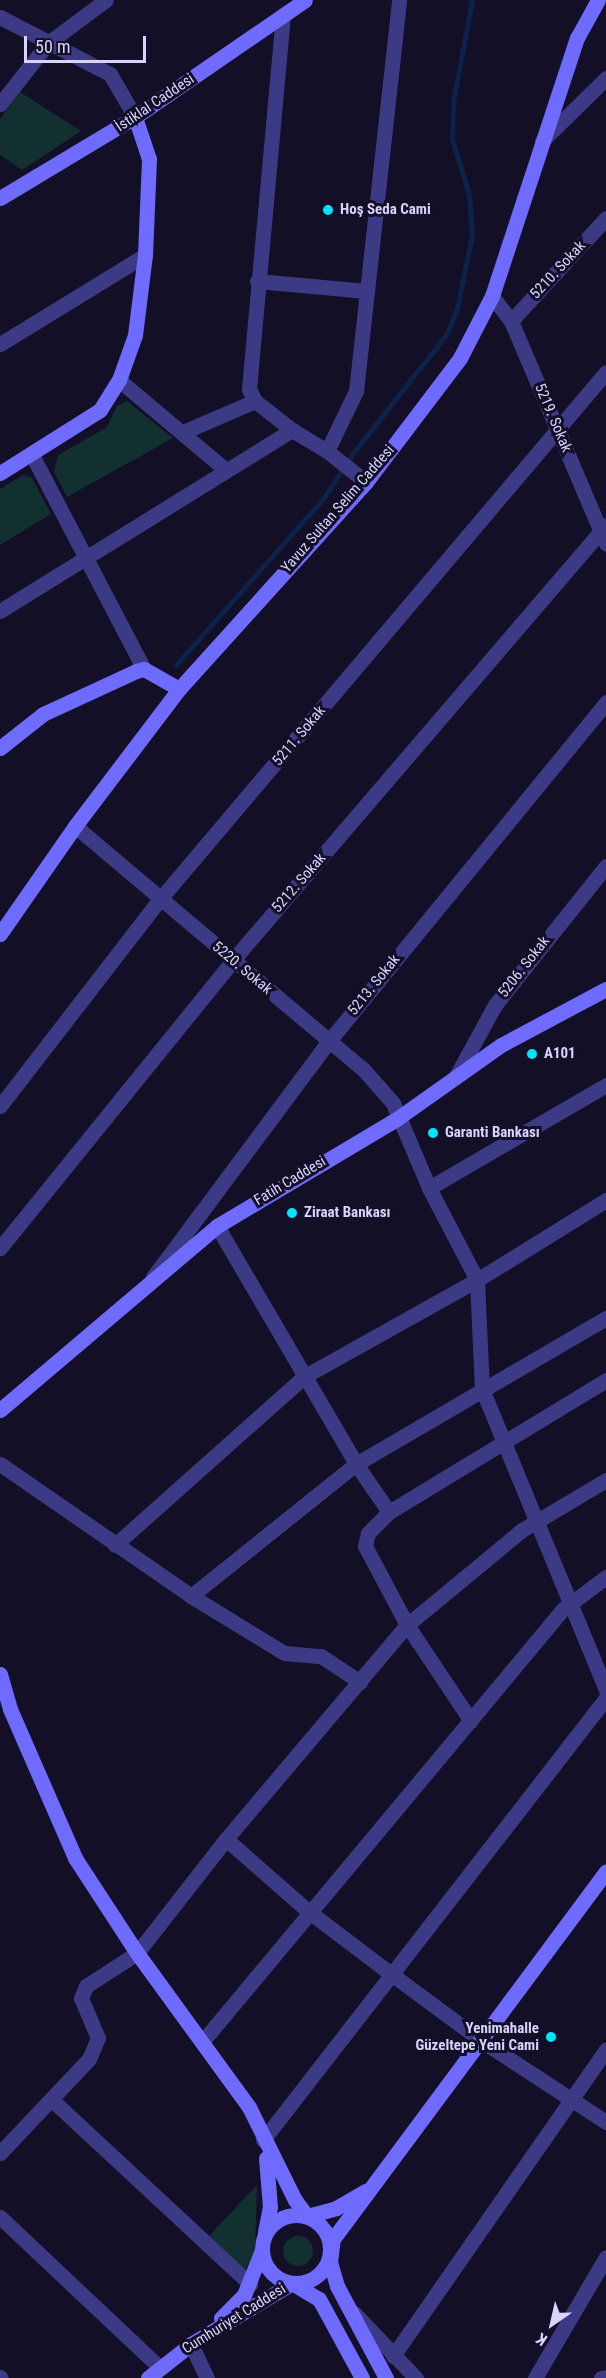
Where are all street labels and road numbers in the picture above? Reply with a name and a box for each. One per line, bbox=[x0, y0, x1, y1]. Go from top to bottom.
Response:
street label: İstiklal Caddesi bbox=[112, 70, 198, 136]
street label: 5210. Sokak bbox=[527, 237, 589, 303]
street label: 5219. Sokak bbox=[530, 381, 576, 455]
street label: Yavuz Sultan Selim Caddesi bbox=[278, 442, 398, 576]
street label: 5211. Sokak bbox=[269, 702, 329, 770]
street label: 5212. Sokak bbox=[268, 850, 330, 916]
street label: 5206. Sokak bbox=[494, 933, 554, 1001]
street label: 5220. Sokak bbox=[208, 938, 276, 998]
street label: 5213. Sokak bbox=[344, 951, 404, 1019]
street label: Fatih Caddesi bbox=[251, 1153, 329, 1209]
street label: Cumhuriyet Caddesi bbox=[179, 2280, 289, 2358]

